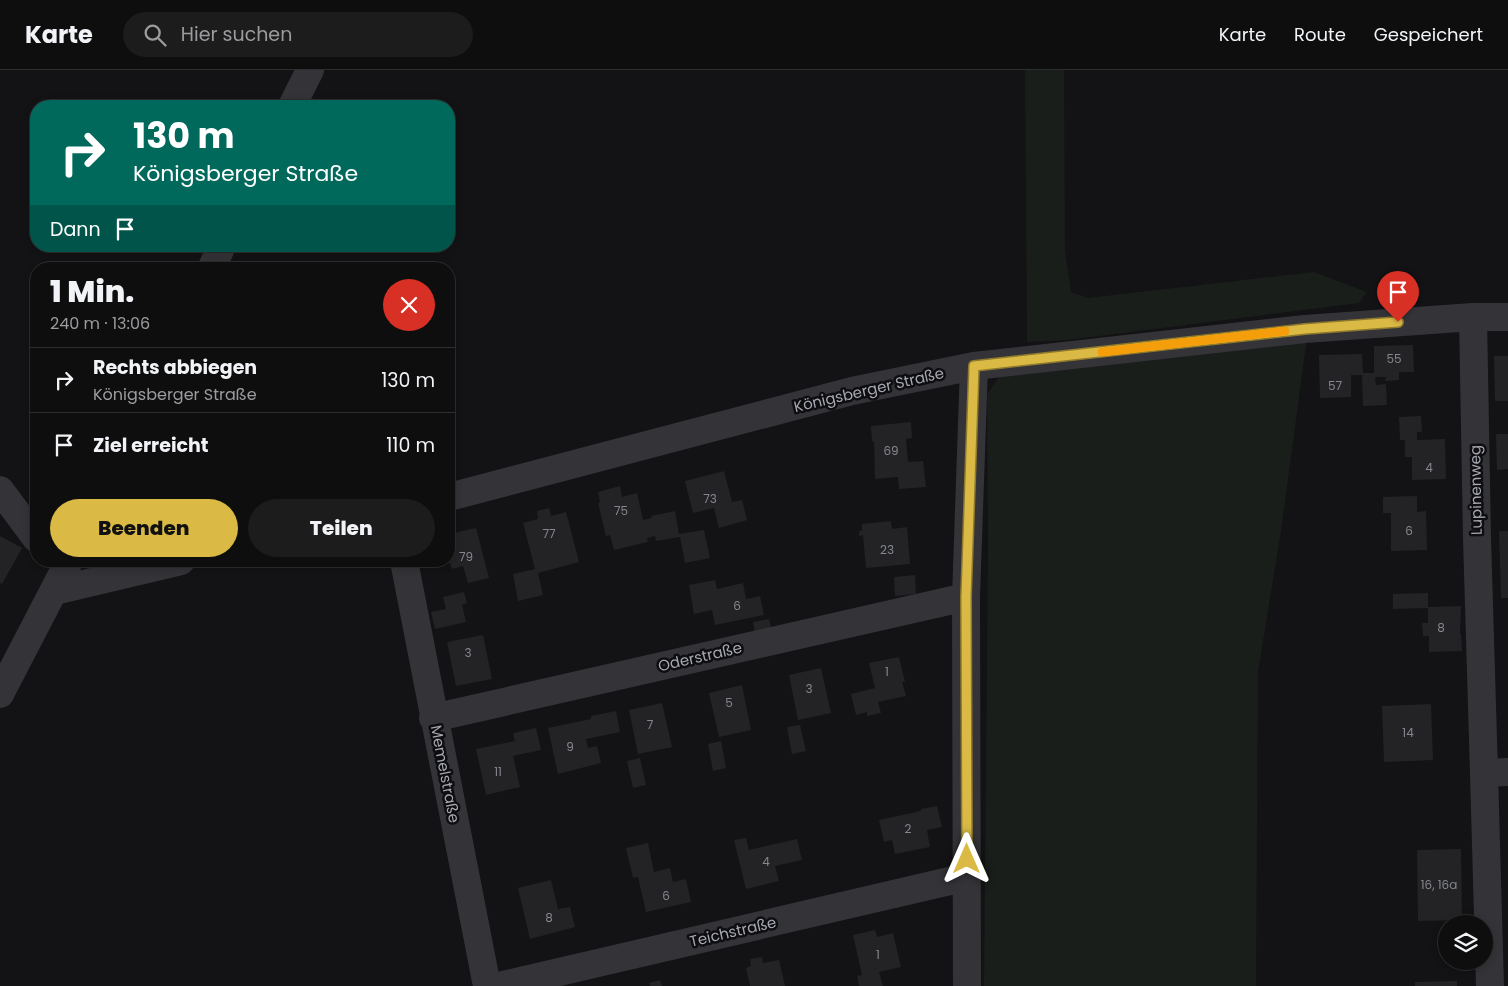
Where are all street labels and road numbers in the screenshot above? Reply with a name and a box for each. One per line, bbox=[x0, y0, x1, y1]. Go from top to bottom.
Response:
street label: Königsberger Straße bbox=[792, 362, 946, 417]
street label: Lupinenweg bbox=[1464, 445, 1487, 535]
street label: Oderstraße bbox=[656, 637, 744, 676]
street label: Memelstraße bbox=[426, 723, 465, 825]
street label: Teichstraße bbox=[687, 911, 778, 952]

